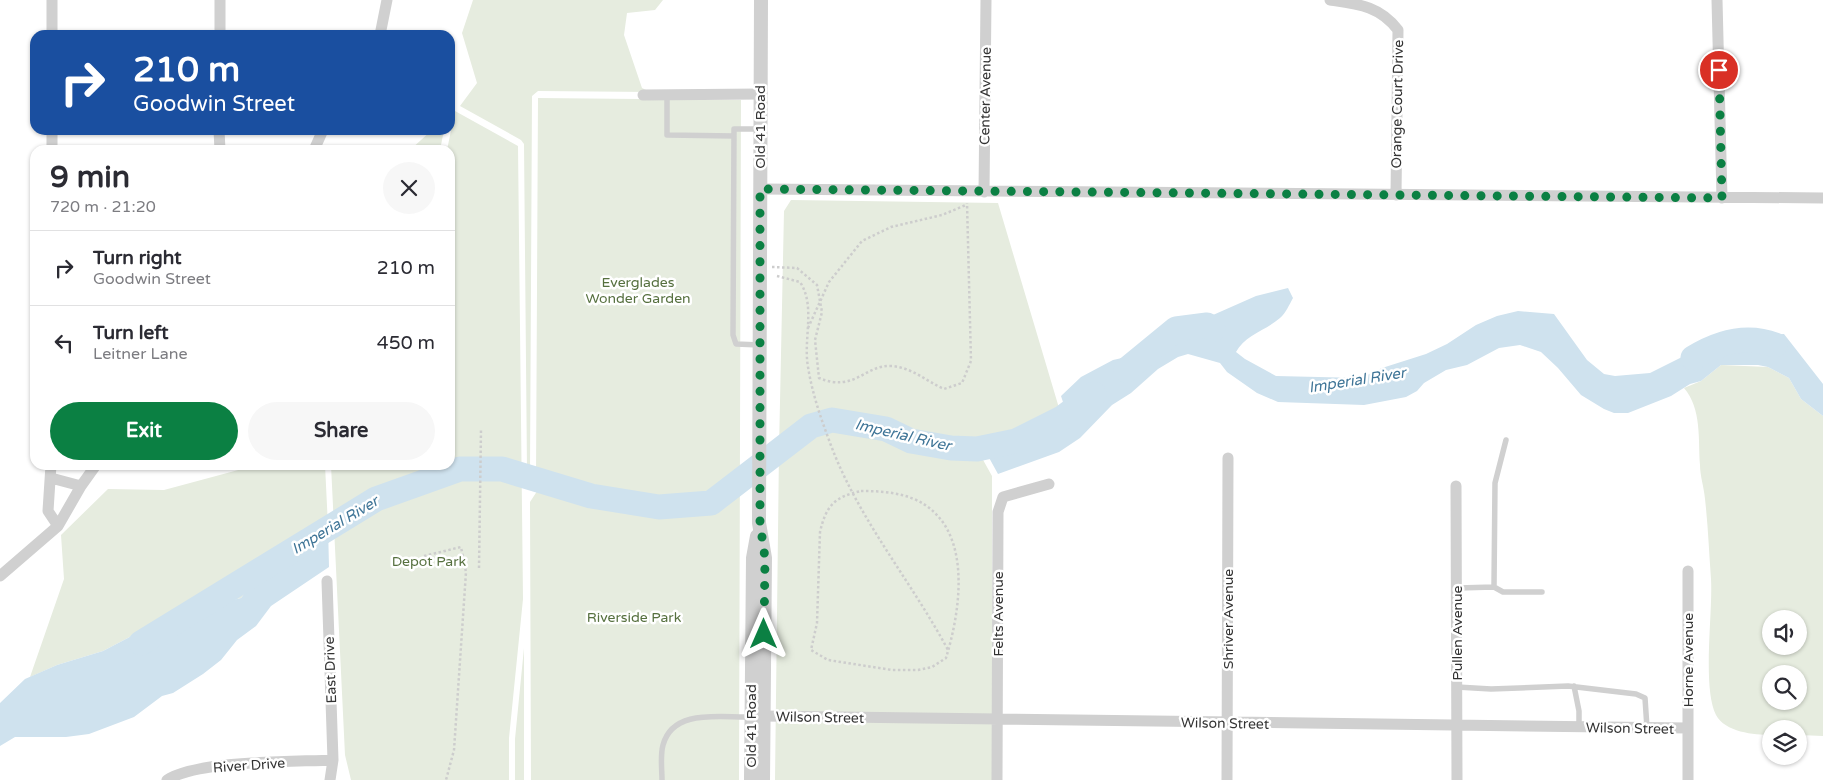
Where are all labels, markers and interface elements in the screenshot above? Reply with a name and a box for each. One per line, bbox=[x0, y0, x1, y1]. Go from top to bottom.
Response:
street label: Orange Court Drive bbox=[1388, 39, 1407, 169]
street label: Center Avenue bbox=[976, 47, 995, 145]
text: 210 m bbox=[133, 49, 240, 91]
pin bbox=[1698, 49, 1740, 91]
icon: right bbox=[50, 50, 115, 115]
icon: arrive bbox=[1705, 56, 1733, 84]
street label: Old 41 Road bbox=[752, 85, 769, 169]
text: Goodwin Street bbox=[133, 91, 295, 117]
text: 9 min bbox=[50, 159, 130, 196]
button: close bbox=[383, 162, 435, 214]
text: 720 m · 21:20 bbox=[50, 197, 156, 217]
text: Turn right bbox=[93, 247, 181, 269]
icon: right bbox=[50, 254, 78, 282]
text: 210 m bbox=[377, 257, 435, 279]
text: Goodwin Street bbox=[93, 269, 211, 289]
park label: Everglades Wonder Garden bbox=[585, 274, 691, 307]
text: Turn left bbox=[93, 322, 169, 344]
icon: left bbox=[50, 329, 78, 357]
text: 450 m bbox=[377, 332, 435, 354]
text: Leitner Lane bbox=[93, 344, 187, 364]
water label: Imperial River bbox=[1307, 363, 1409, 397]
button: Exit bbox=[50, 402, 238, 460]
button: Share bbox=[248, 402, 435, 460]
water label: Imperial River bbox=[853, 415, 955, 455]
water label: Imperial River bbox=[288, 491, 384, 558]
park label: Depot Park bbox=[392, 553, 467, 570]
street label: Shriver Avenue bbox=[1220, 569, 1237, 669]
street label: Felts Avenue bbox=[990, 571, 1007, 657]
street label: Pullen Avenue bbox=[1449, 585, 1466, 681]
position arrow bbox=[737, 607, 789, 659]
park label: Riverside Park bbox=[587, 609, 682, 626]
map controls bbox=[1762, 610, 1807, 765]
button: sound bbox=[1762, 610, 1807, 655]
street label: Horne Avenue bbox=[1680, 613, 1697, 707]
street label: East Drive bbox=[321, 636, 340, 704]
button: search bbox=[1762, 665, 1807, 710]
street label: Old 41 Road bbox=[743, 684, 760, 768]
street label: Wilson Street bbox=[776, 708, 865, 727]
street label: Wilson Street bbox=[1181, 714, 1270, 733]
street label: Wilson Street bbox=[1586, 719, 1675, 738]
button: layers bbox=[1762, 720, 1807, 765]
street label: River Drive bbox=[212, 754, 286, 776]

